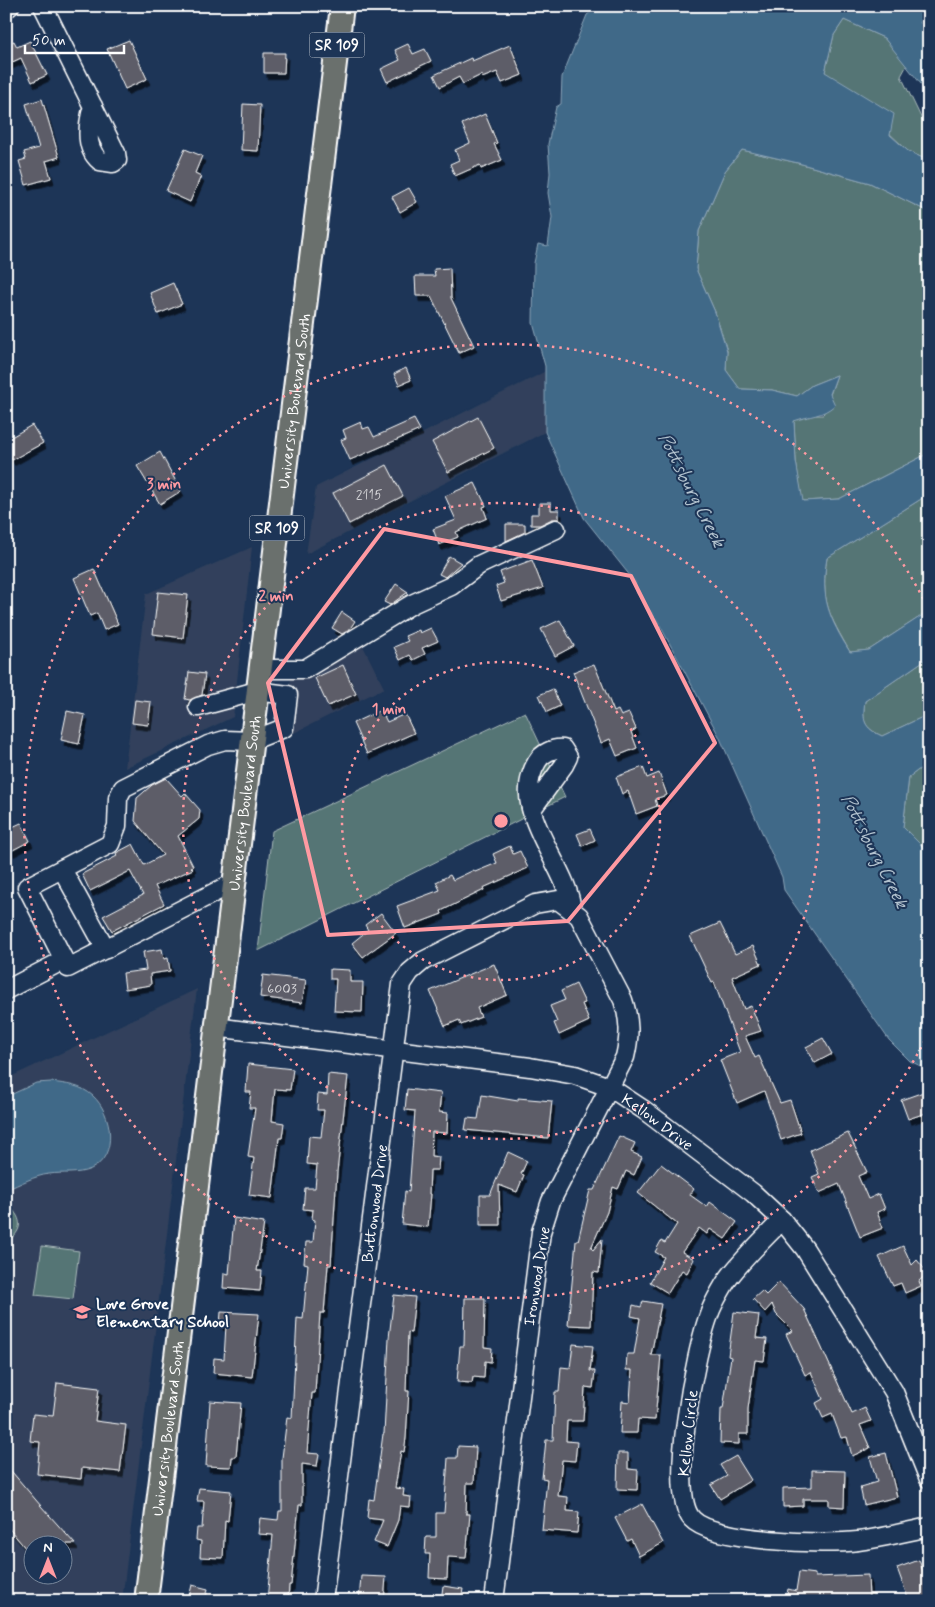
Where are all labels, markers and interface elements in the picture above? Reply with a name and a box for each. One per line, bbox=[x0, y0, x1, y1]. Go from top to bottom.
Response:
scale bar bbox=[25, 22, 124, 54]
text: 50 m bbox=[32, 31, 66, 51]
road number: SR 109 bbox=[310, 32, 364, 58]
street label: University Boulevard South bbox=[274, 312, 316, 490]
water label: Pottsburg Creek bbox=[652, 429, 731, 552]
text: 3 min bbox=[147, 475, 181, 495]
house number: 2115 bbox=[356, 486, 382, 504]
road number: SR 109 bbox=[250, 516, 304, 540]
text: 2 min bbox=[258, 587, 294, 607]
text: 1 min bbox=[372, 700, 406, 720]
street label: University Boulevard South bbox=[224, 714, 267, 892]
water label: Pottsburg Creek bbox=[835, 790, 914, 913]
centre of rings bbox=[492, 812, 510, 830]
house number: 6003 bbox=[267, 980, 297, 998]
street label: Kellow Drive bbox=[617, 1089, 697, 1156]
street label: Buttonwood Drive bbox=[357, 1143, 393, 1264]
street label: Ironwood Drive bbox=[519, 1225, 556, 1327]
place label: Love Grove Elementary School bbox=[96, 1294, 229, 1333]
school or university icon: Love Grove Elementary School bbox=[72, 1302, 92, 1322]
street label: University Boulevard South bbox=[148, 1339, 190, 1517]
street label: Kellow Circle bbox=[674, 1389, 703, 1478]
north arrow bbox=[22, 1534, 72, 1584]
text: N bbox=[43, 1539, 53, 1557]

